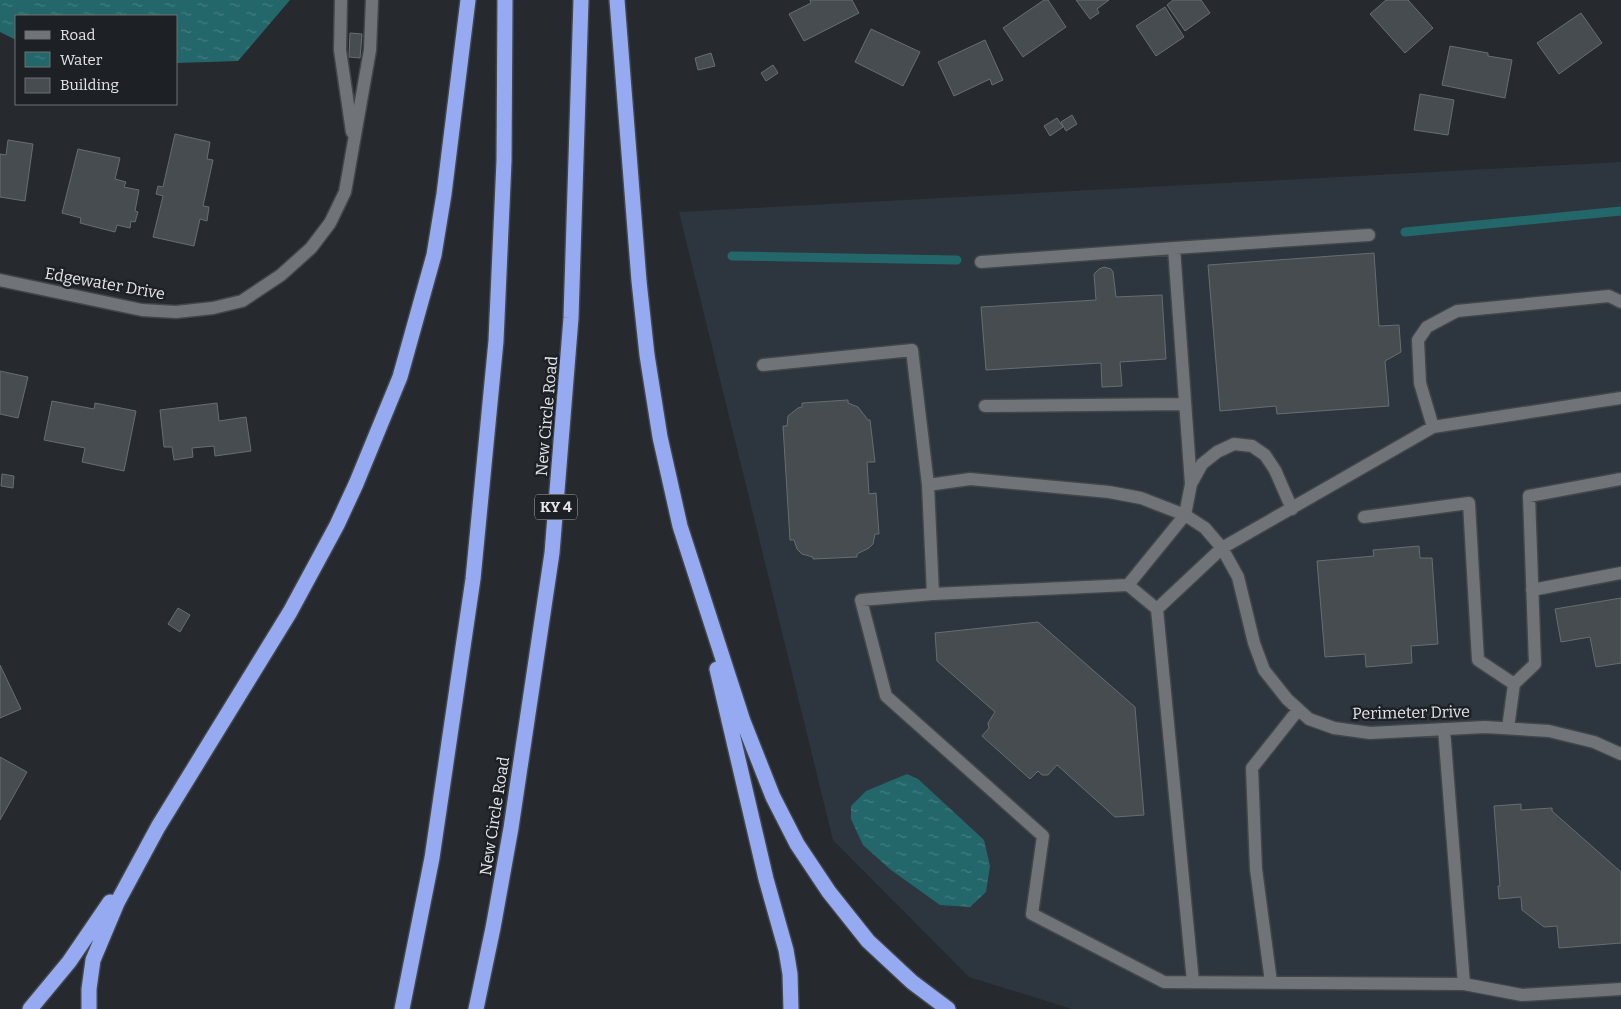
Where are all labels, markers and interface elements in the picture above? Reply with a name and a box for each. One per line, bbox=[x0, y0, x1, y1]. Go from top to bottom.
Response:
legend bbox=[15, 15, 178, 105]
text: Road bbox=[60, 26, 95, 44]
text: Water bbox=[60, 51, 103, 69]
text: Building bbox=[60, 76, 119, 94]
street label: Edgewater Drive bbox=[43, 264, 166, 303]
street label: New Circle Road bbox=[532, 355, 561, 477]
road number: KY 4 bbox=[535, 494, 577, 520]
street label: Perimeter Drive bbox=[1352, 702, 1470, 723]
street label: New Circle Road bbox=[476, 755, 513, 877]

